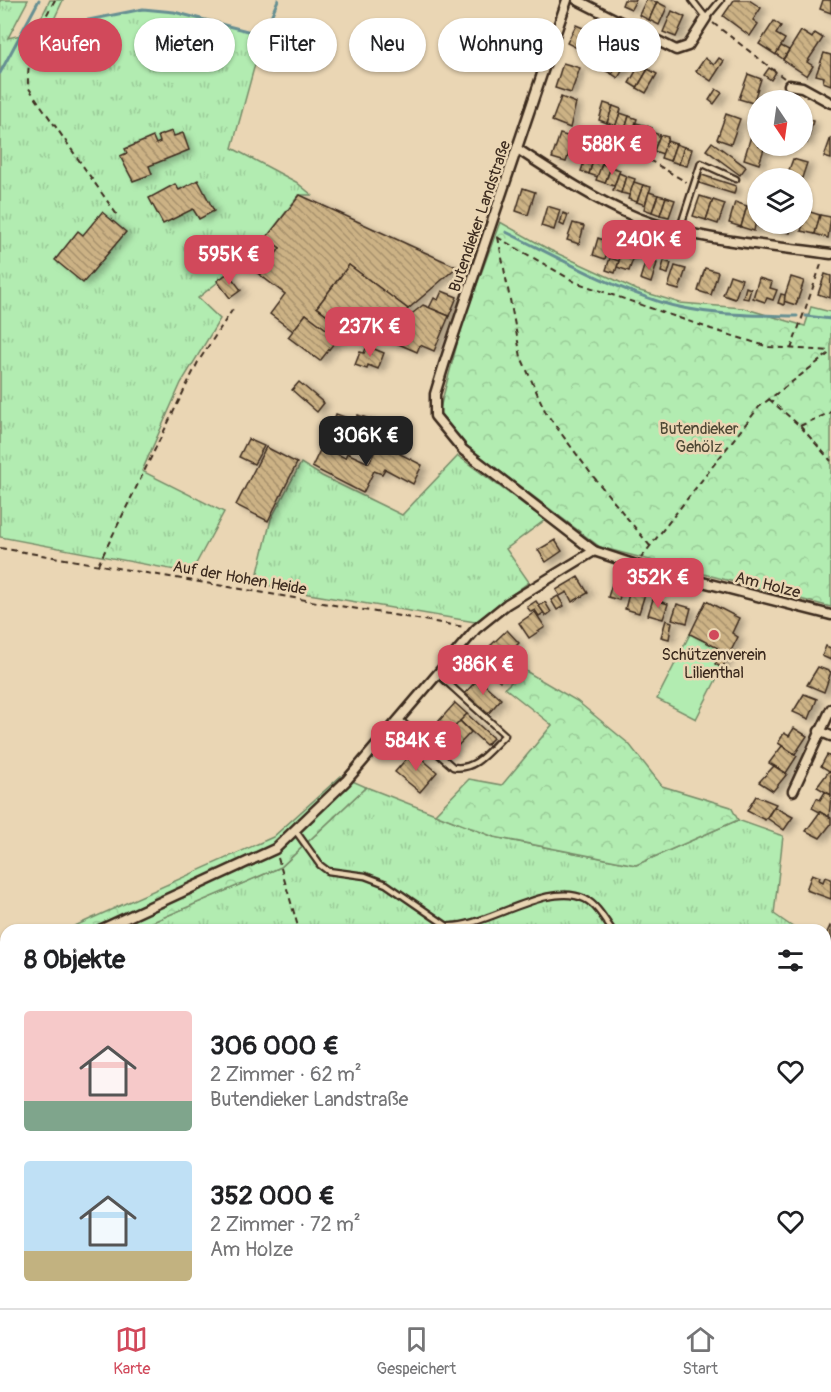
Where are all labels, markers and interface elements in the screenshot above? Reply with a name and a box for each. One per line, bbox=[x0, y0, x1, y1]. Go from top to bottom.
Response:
chip: Kaufen bbox=[18, 18, 122, 72]
chip: Mieten bbox=[134, 18, 235, 72]
chip: Filter bbox=[247, 18, 337, 72]
chip: Neu bbox=[349, 18, 426, 72]
chip: Wohnung bbox=[438, 18, 564, 72]
chip: Haus bbox=[576, 18, 661, 72]
north arrow bbox=[747, 90, 813, 156]
map controls bbox=[747, 90, 813, 234]
pin: 588K € bbox=[563, 125, 661, 176]
text: 588K € bbox=[582, 132, 642, 157]
street label: Butendieker Landstraße bbox=[445, 138, 515, 295]
button: layers bbox=[747, 168, 813, 234]
pin: 240K € bbox=[600, 220, 698, 271]
text: 240K € bbox=[616, 227, 682, 252]
pin: 595K € bbox=[180, 235, 278, 286]
text: 595K € bbox=[198, 242, 260, 267]
pin: 237K € bbox=[321, 307, 419, 358]
text: 237K € bbox=[339, 314, 401, 339]
pin: 306K € bbox=[317, 416, 415, 467]
park label: Butendieker Gehölz bbox=[659, 419, 739, 457]
text: 306K € bbox=[333, 423, 399, 448]
street label: Auf der Hohen Heide bbox=[171, 556, 308, 600]
pin: 352K € bbox=[609, 558, 707, 609]
text: 352K € bbox=[627, 565, 689, 590]
street label: Am Holze bbox=[733, 567, 803, 603]
marker: Schützenverein Lilienthal bbox=[707, 628, 721, 642]
pin: 386K € bbox=[434, 645, 532, 696]
place label: Schützenverein Lilienthal bbox=[662, 645, 766, 683]
text: 386K € bbox=[452, 652, 514, 677]
pin: 584K € bbox=[367, 721, 465, 772]
text: 584K € bbox=[385, 728, 447, 753]
text: 8 Objekte bbox=[24, 944, 125, 976]
icon: filters bbox=[774, 944, 807, 977]
text: 306 000 € bbox=[210, 1030, 339, 1062]
icon: home bbox=[72, 1035, 144, 1107]
icon: heart bbox=[774, 1055, 807, 1088]
text: 2 Zimmer · 62 m² bbox=[210, 1062, 362, 1087]
text: Butendieker Landstraße bbox=[210, 1087, 408, 1112]
text: 352 000 € bbox=[210, 1180, 335, 1212]
icon: home bbox=[72, 1185, 144, 1257]
icon: heart bbox=[774, 1205, 807, 1238]
text: 2 Zimmer · 72 m² bbox=[210, 1212, 361, 1237]
text: Am Holze bbox=[210, 1237, 293, 1262]
tab: Karte bbox=[113, 1323, 150, 1379]
tab: Gespeichert bbox=[377, 1323, 456, 1379]
tab: Start bbox=[682, 1323, 718, 1379]

